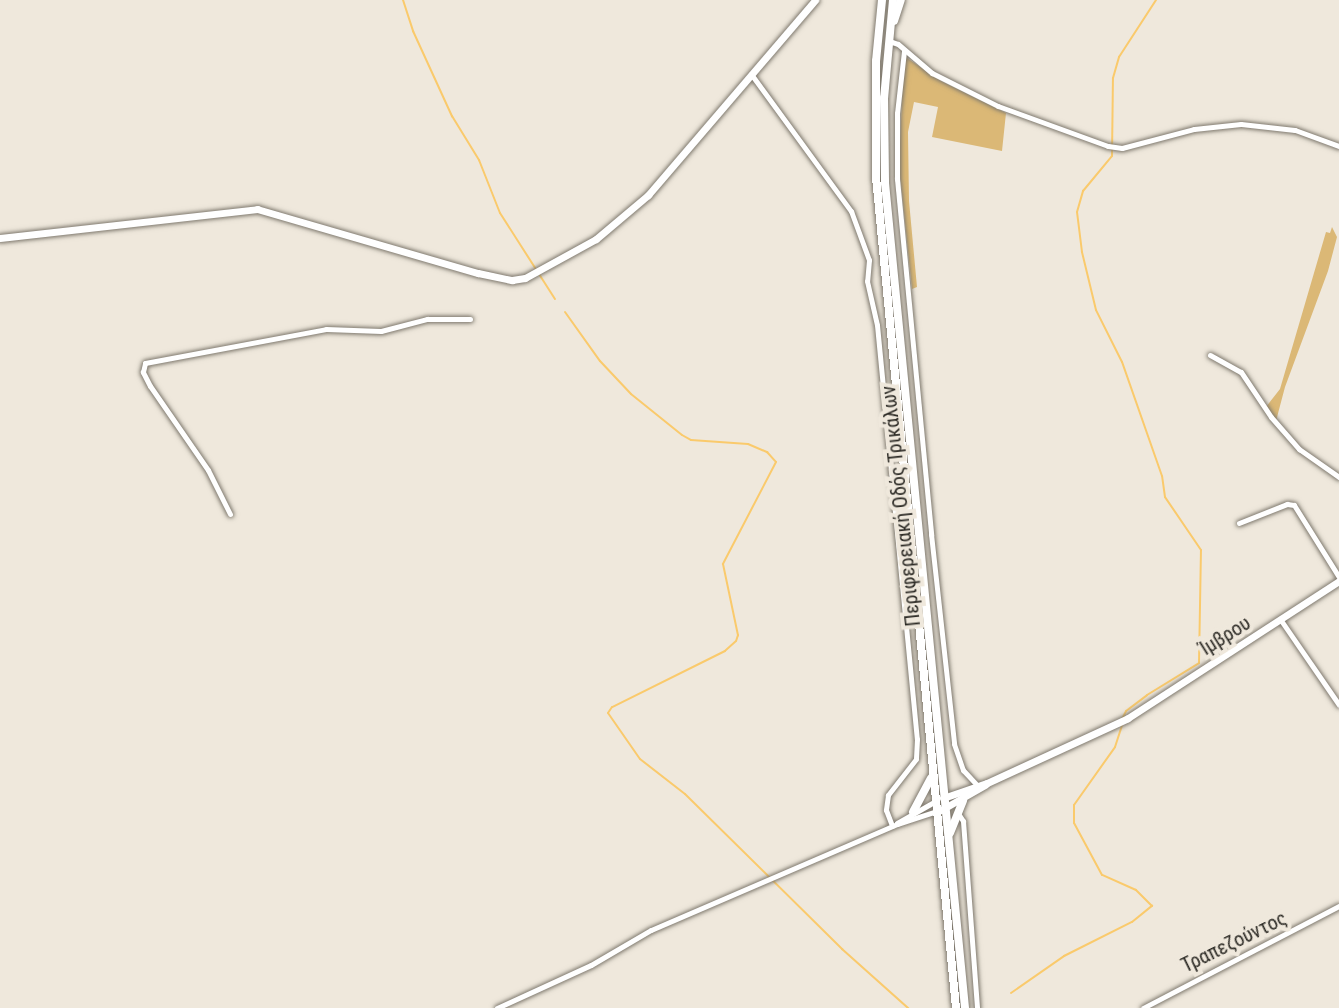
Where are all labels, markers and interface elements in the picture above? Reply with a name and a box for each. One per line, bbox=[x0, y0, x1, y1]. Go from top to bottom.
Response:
street label: Περιφερειακή Οδός Τρικάλων bbox=[876, 384, 926, 628]
street label: Ίμβρου bbox=[1195, 611, 1255, 661]
street label: Τραπεζούντος bbox=[1177, 906, 1291, 978]

